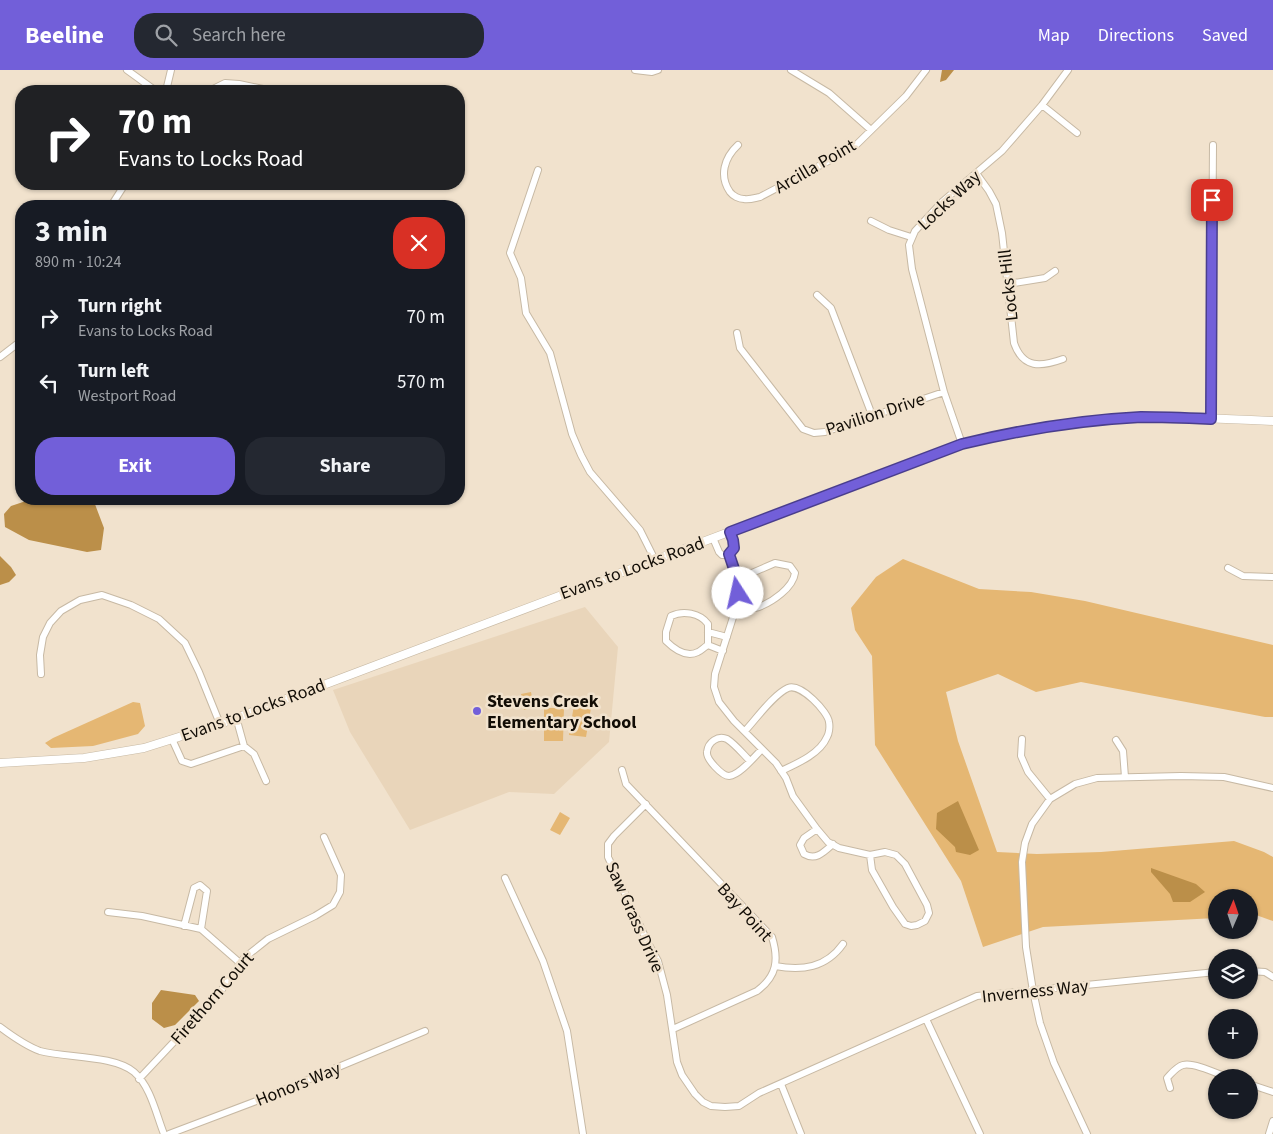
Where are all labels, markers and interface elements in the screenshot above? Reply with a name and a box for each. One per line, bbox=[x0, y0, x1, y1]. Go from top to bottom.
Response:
search box bbox=[134, 13, 484, 58]
text: Beeline bbox=[25, 18, 104, 53]
icon: search bbox=[152, 21, 180, 49]
text: Search here bbox=[192, 22, 286, 49]
text: Map bbox=[1038, 23, 1070, 48]
text: Directions bbox=[1098, 23, 1174, 48]
text: Saved bbox=[1202, 23, 1248, 48]
text: 70 m bbox=[118, 97, 192, 147]
icon: right bbox=[35, 105, 100, 170]
street label: Arcilla Point bbox=[770, 133, 861, 200]
text: Evans to Locks Road bbox=[118, 143, 304, 175]
street label: Locks Way bbox=[912, 164, 987, 236]
pin bbox=[1191, 179, 1233, 221]
icon: arrive bbox=[1198, 186, 1226, 214]
text: 3 min bbox=[35, 210, 108, 253]
button: close bbox=[393, 217, 445, 269]
street label: Locks Hill bbox=[992, 248, 1025, 322]
text: 890 m · 10:24 bbox=[35, 251, 122, 273]
text: Turn right bbox=[78, 293, 162, 320]
icon: right bbox=[35, 304, 63, 332]
text: 70 m bbox=[407, 304, 445, 331]
text: Evans to Locks Road bbox=[78, 320, 213, 342]
text: Turn left bbox=[78, 358, 149, 385]
icon: left bbox=[35, 369, 63, 397]
text: 570 m bbox=[397, 369, 445, 396]
text: Westport Road bbox=[78, 385, 176, 407]
street label: Pavilion Drive bbox=[823, 387, 928, 442]
button: Exit bbox=[35, 437, 235, 495]
button: Share bbox=[245, 437, 445, 495]
street label: Evans to Locks Road bbox=[557, 531, 708, 606]
position arrow bbox=[711, 566, 763, 618]
street label: Evans to Locks Road bbox=[178, 673, 329, 748]
place label: Stevens Creek Elementary School bbox=[487, 689, 637, 735]
marker: Stevens Creek Elementary School bbox=[471, 705, 483, 717]
street label: Saw Grass Drive bbox=[599, 858, 670, 977]
street label: Bay Point bbox=[711, 877, 778, 947]
north arrow bbox=[1208, 889, 1258, 939]
map controls bbox=[1208, 889, 1258, 1119]
street label: Firethorn Court bbox=[165, 946, 260, 1050]
button: layers bbox=[1208, 949, 1258, 999]
street label: Inverness Way bbox=[981, 973, 1090, 1010]
button: + bbox=[1208, 1009, 1258, 1059]
street label: Honors Way bbox=[252, 1056, 345, 1113]
button: − bbox=[1208, 1069, 1258, 1119]

